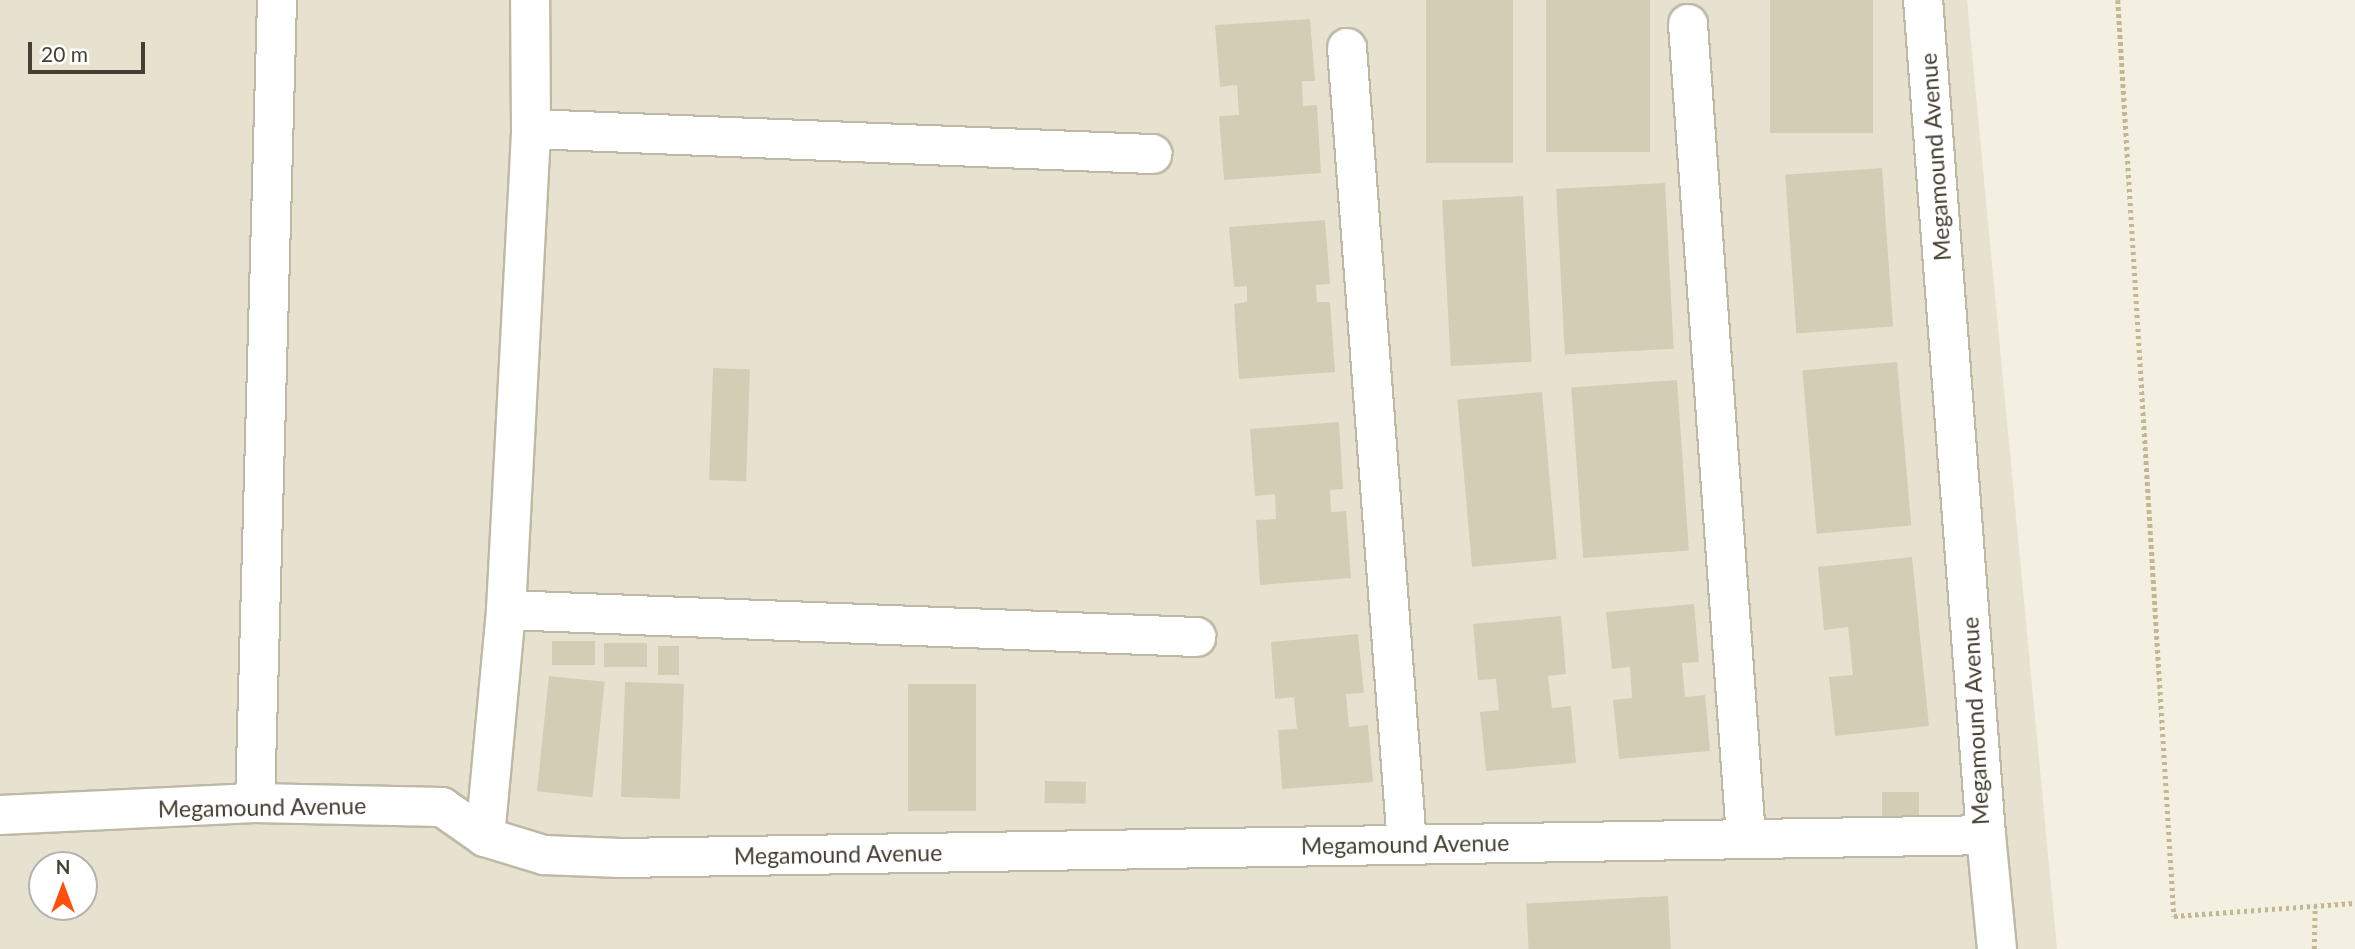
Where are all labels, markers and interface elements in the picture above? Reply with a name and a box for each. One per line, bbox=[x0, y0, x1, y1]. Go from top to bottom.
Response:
scale bar bbox=[32, 28, 149, 72]
text: 20 m bbox=[41, 41, 88, 66]
street label: Megamound Avenue bbox=[1914, 52, 1956, 262]
street label: Megamound Avenue bbox=[1956, 616, 1994, 826]
street label: Megamound Avenue bbox=[157, 791, 367, 823]
street label: Megamound Avenue bbox=[1300, 828, 1510, 860]
street label: Megamound Avenue bbox=[733, 838, 943, 870]
north arrow bbox=[28, 851, 98, 921]
text: N bbox=[56, 855, 70, 878]

